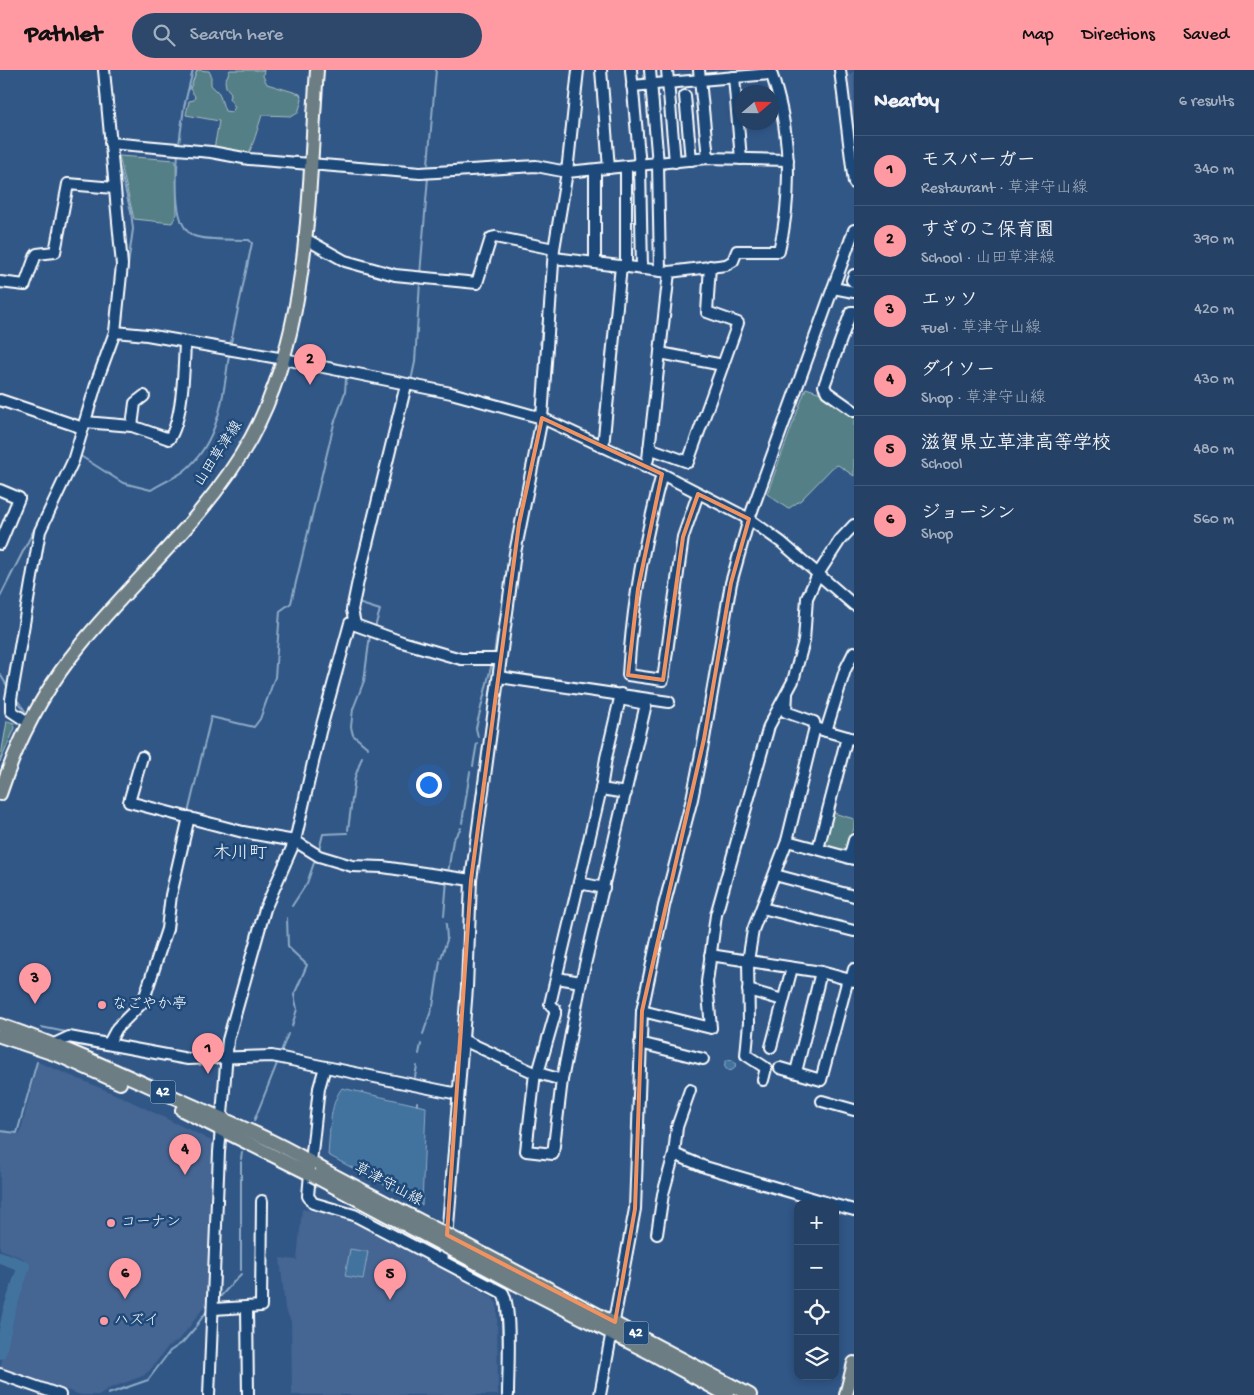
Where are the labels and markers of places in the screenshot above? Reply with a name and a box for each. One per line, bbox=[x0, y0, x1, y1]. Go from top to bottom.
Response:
pin: 2 bbox=[294, 344, 326, 385]
pin: 3 bbox=[19, 963, 51, 1004]
place label: なごやか亭 bbox=[112, 995, 187, 1014]
marker: なごやか亭 bbox=[96, 999, 108, 1011]
pin: 1 bbox=[192, 1033, 224, 1074]
pin: 4 bbox=[169, 1134, 201, 1175]
place label: コーナン bbox=[121, 1214, 181, 1232]
marker: コーナン bbox=[105, 1217, 117, 1229]
pin: 6 bbox=[109, 1258, 141, 1299]
pin: 5 bbox=[374, 1259, 406, 1300]
place label: ハズイ bbox=[114, 1312, 159, 1330]
marker: ハズイ bbox=[98, 1315, 110, 1327]

